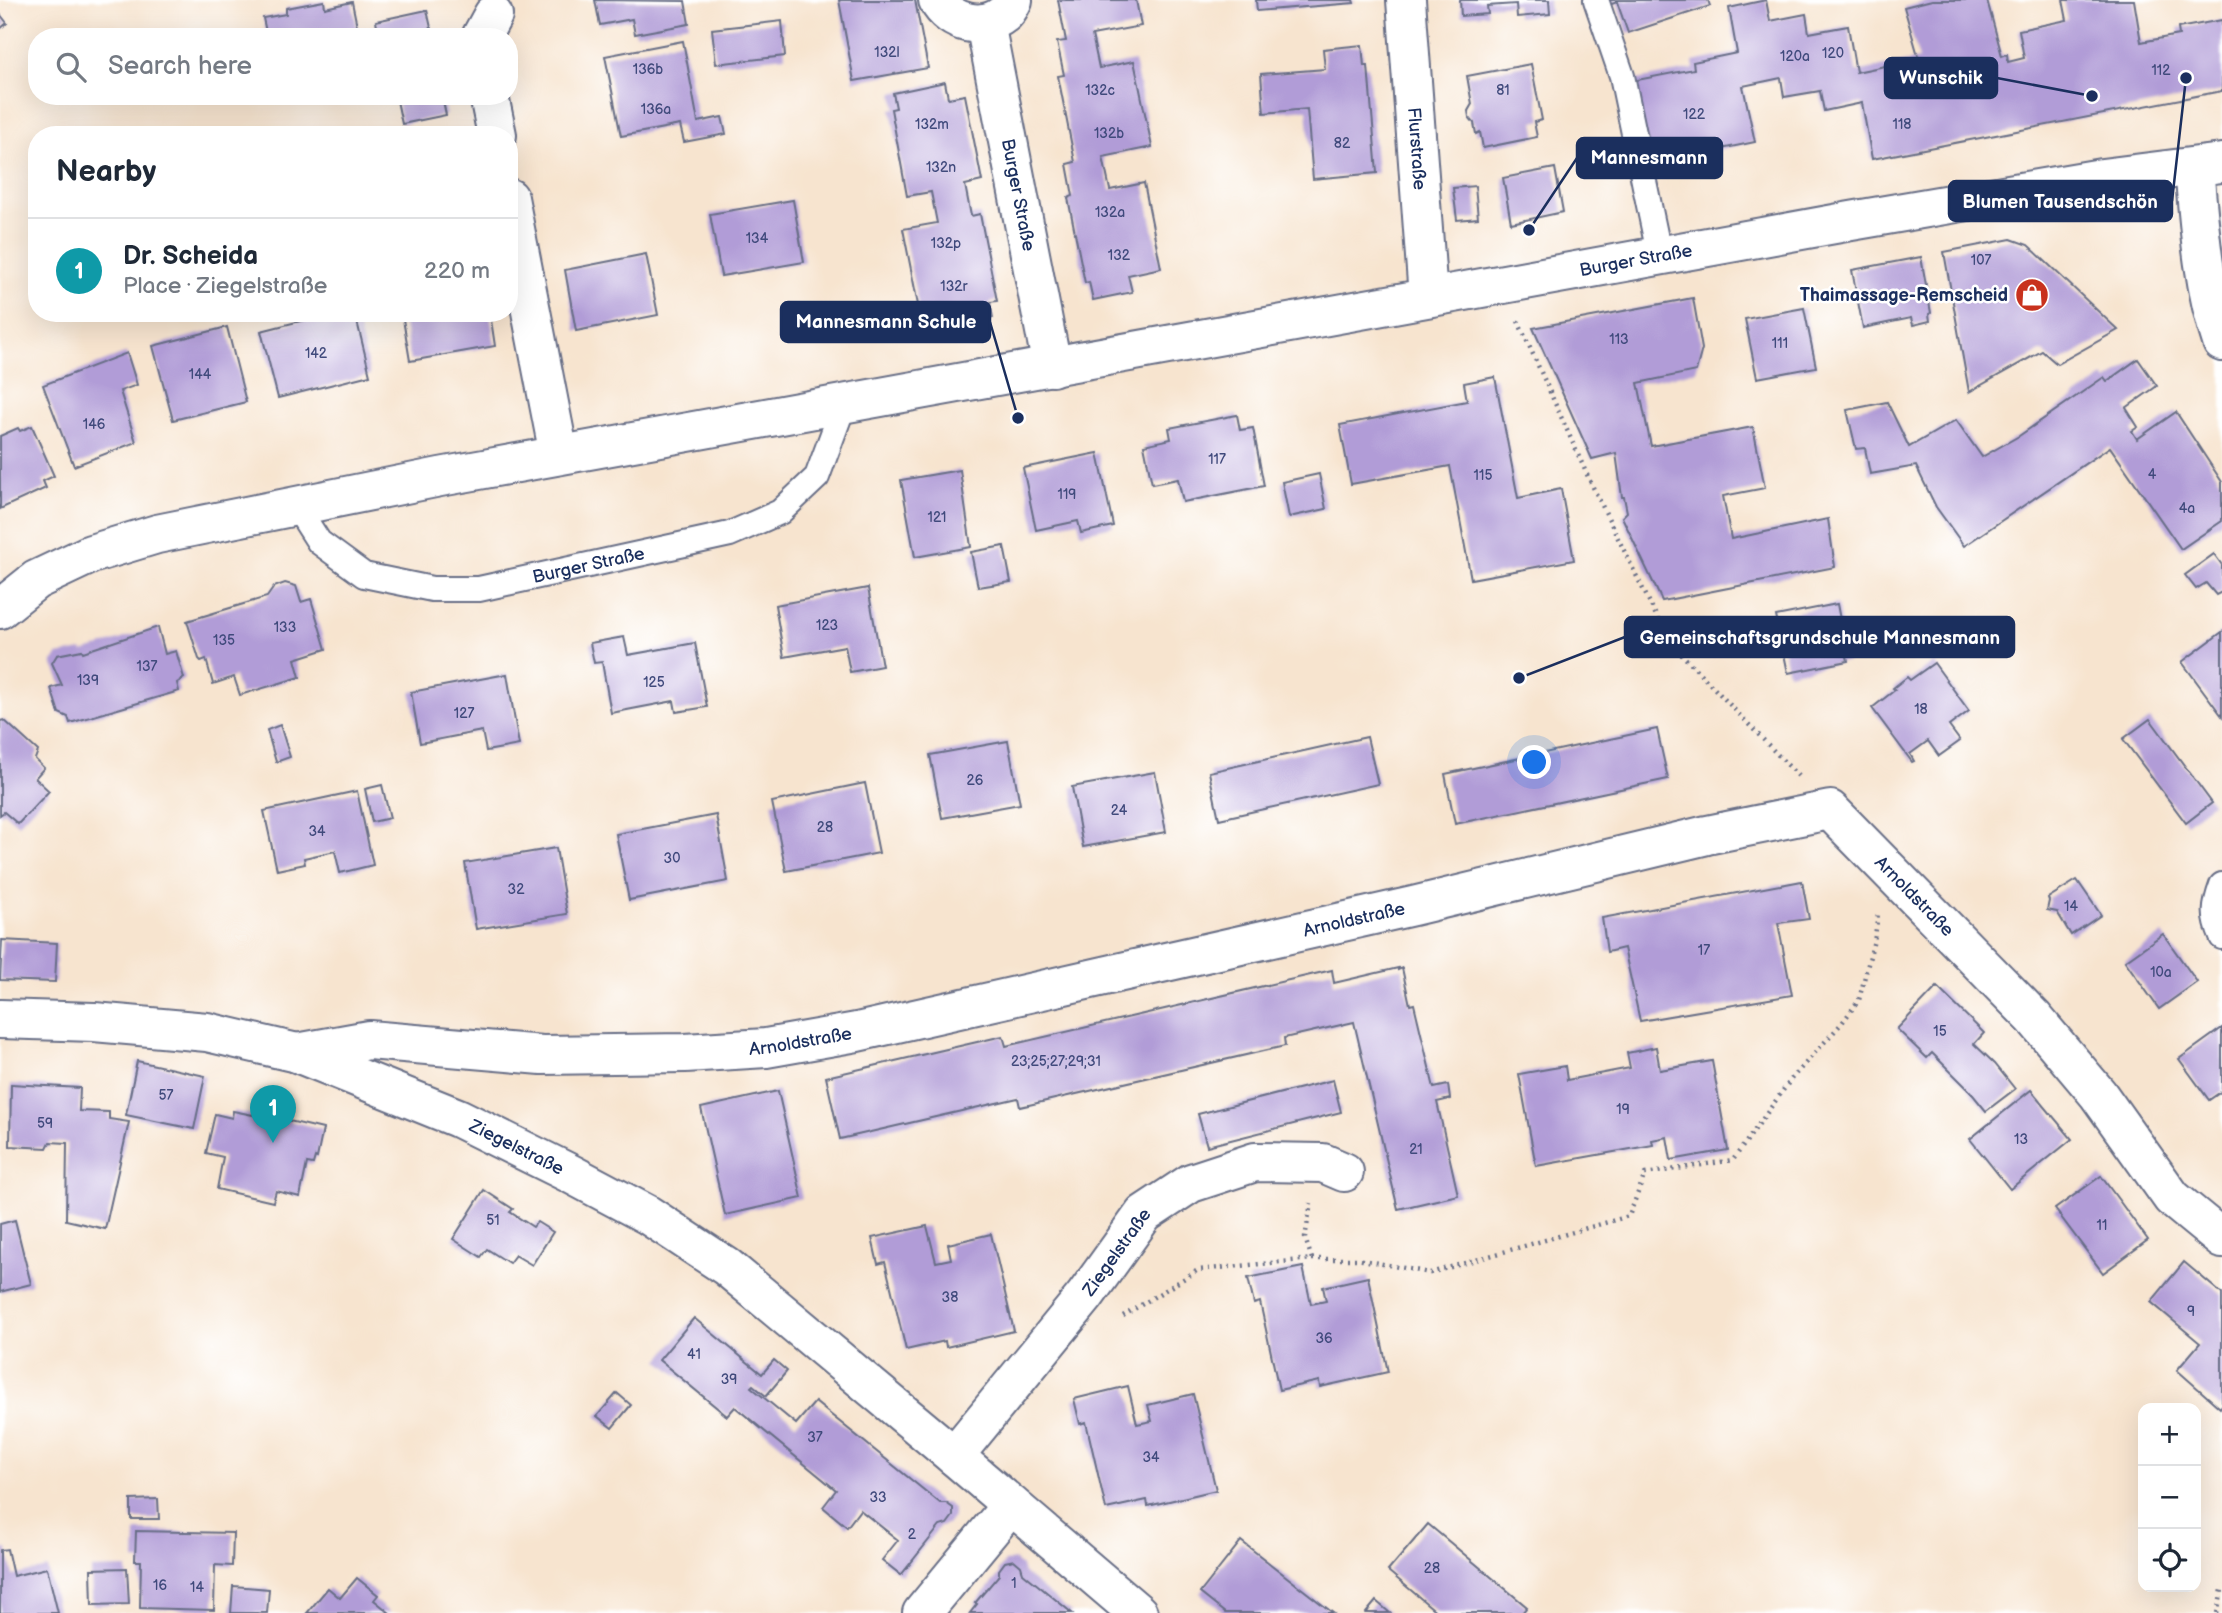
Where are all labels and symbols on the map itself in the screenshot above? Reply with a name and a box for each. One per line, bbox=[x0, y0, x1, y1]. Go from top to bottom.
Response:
house number: 132l bbox=[874, 44, 900, 61]
house number: 120 bbox=[1822, 45, 1844, 62]
house number: 120a bbox=[1780, 48, 1810, 65]
callout: Wunschik bbox=[1885, 58, 1997, 98]
house number: 136b bbox=[633, 61, 663, 78]
house number: 112 bbox=[2151, 62, 2171, 79]
text: Wunschik bbox=[1899, 67, 1983, 90]
house number: 132c bbox=[1085, 82, 1115, 99]
house number: 81 bbox=[1496, 82, 1510, 99]
house number: 136a bbox=[641, 101, 671, 118]
house number: 122 bbox=[1683, 106, 1706, 123]
street label: Flurstraße bbox=[1403, 107, 1430, 191]
house number: 132m bbox=[915, 116, 949, 133]
house number: 118 bbox=[1893, 116, 1912, 133]
house number: 132b bbox=[1094, 125, 1124, 142]
house number: 82 bbox=[1334, 135, 1351, 152]
street label: Burger Straße bbox=[997, 137, 1039, 253]
callout: Mannesmann bbox=[1577, 138, 1722, 178]
text: Mannesmann bbox=[1590, 147, 1708, 170]
house number: 132n bbox=[926, 159, 956, 176]
callout: Blumen Tausendschön bbox=[1949, 181, 2172, 221]
text: Blumen Tausendschön bbox=[1962, 191, 2158, 214]
house number: 132a bbox=[1095, 204, 1125, 221]
house number: 134 bbox=[746, 230, 769, 247]
house number: 132p bbox=[931, 235, 961, 252]
street label: Burger Straße bbox=[1578, 240, 1694, 281]
house number: 132 bbox=[1108, 247, 1131, 264]
house number: 107 bbox=[1971, 252, 1991, 269]
shop icon: Thaimassage-Remscheid bbox=[2013, 276, 2051, 314]
house number: 132r bbox=[940, 278, 969, 295]
place label: Thaimassage-Remscheid bbox=[1800, 285, 2008, 306]
callout: Mannesmann Schule bbox=[781, 302, 990, 342]
text: Mannesmann Schule bbox=[796, 311, 976, 334]
house number: 113 bbox=[1609, 331, 1629, 348]
house number: 111 bbox=[1772, 335, 1788, 352]
house number: 142 bbox=[305, 345, 328, 362]
house number: 144 bbox=[189, 366, 212, 383]
house number: 146 bbox=[83, 416, 106, 433]
house number: 117 bbox=[1208, 451, 1226, 468]
house number: 4 bbox=[2148, 466, 2157, 483]
house number: 115 bbox=[1474, 467, 1492, 484]
house number: 119 bbox=[1058, 486, 1076, 503]
house number: 4a bbox=[2179, 500, 2195, 517]
house number: 121 bbox=[928, 509, 946, 526]
street label: Burger Straße bbox=[531, 543, 647, 588]
house number: 123 bbox=[816, 617, 838, 634]
callout: Gemeinschaftsgrundschule Mannesmann bbox=[1625, 617, 2014, 657]
house number: 133 bbox=[274, 619, 296, 636]
text: Gemeinschaftsgrundschule Mannesmann bbox=[1640, 627, 2000, 650]
house number: 135 bbox=[213, 632, 235, 649]
house number: 137 bbox=[137, 658, 158, 675]
house number: 139 bbox=[77, 672, 99, 689]
house number: 125 bbox=[643, 674, 665, 691]
house number: 18 bbox=[1914, 701, 1928, 718]
house number: 127 bbox=[454, 705, 474, 722]
your location bbox=[1517, 745, 1551, 779]
house number: 26 bbox=[967, 772, 984, 789]
house number: 24 bbox=[1111, 802, 1128, 819]
house number: 28 bbox=[817, 819, 833, 836]
house number: 34 bbox=[308, 823, 326, 840]
house number: 30 bbox=[664, 850, 680, 867]
street label: Arnoldstraße bbox=[1870, 852, 1958, 941]
house number: 32 bbox=[508, 881, 525, 898]
street label: Arnoldstraße bbox=[1301, 898, 1407, 942]
house number: 14 bbox=[2064, 898, 2078, 915]
house number: 17 bbox=[1698, 942, 1710, 959]
house number: 10a bbox=[2150, 964, 2172, 981]
street label: Arnoldstraße bbox=[749, 1023, 854, 1060]
house number: 15 bbox=[1933, 1023, 1947, 1040]
house number: 23;25;27;29;31 bbox=[1011, 1053, 1101, 1070]
pin: 1 bbox=[250, 1085, 296, 1143]
house number: 57 bbox=[159, 1087, 174, 1104]
house number: 19 bbox=[1616, 1101, 1630, 1118]
house number: 59 bbox=[37, 1115, 53, 1132]
street label: Ziegelstraße bbox=[465, 1115, 567, 1180]
house number: 13 bbox=[2014, 1131, 2028, 1148]
house number: 21 bbox=[1409, 1141, 1423, 1158]
street label: Ziegelstraße bbox=[1078, 1204, 1156, 1301]
house number: 51 bbox=[486, 1212, 500, 1229]
house number: 11 bbox=[2097, 1217, 2107, 1234]
house number: 38 bbox=[942, 1289, 958, 1306]
house number: 9 bbox=[2187, 1303, 2195, 1320]
house number: 36 bbox=[1315, 1330, 1333, 1347]
house number: 41 bbox=[687, 1346, 701, 1363]
house number: 39 bbox=[721, 1371, 737, 1388]
house number: 37 bbox=[807, 1429, 823, 1446]
house number: 34 bbox=[1142, 1449, 1160, 1466]
house number: 33 bbox=[869, 1489, 887, 1506]
house number: 2 bbox=[908, 1526, 917, 1543]
house number: 28 bbox=[1424, 1560, 1440, 1577]
house number: 1 bbox=[1011, 1575, 1017, 1592]
house number: 16 bbox=[153, 1577, 167, 1594]
house number: 14 bbox=[190, 1579, 204, 1596]

